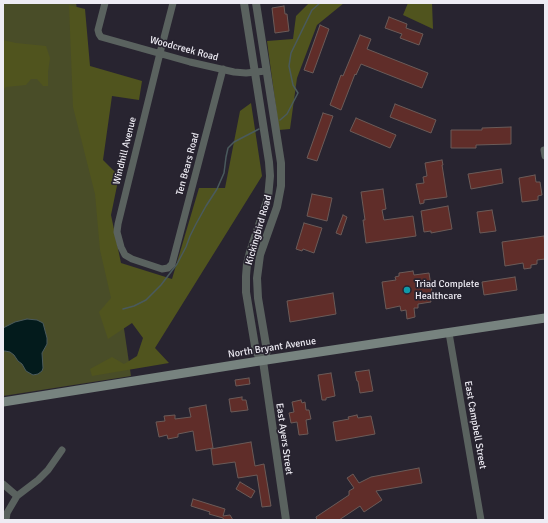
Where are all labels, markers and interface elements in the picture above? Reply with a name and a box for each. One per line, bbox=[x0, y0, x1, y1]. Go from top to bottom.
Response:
street label: Woodcreek Road bbox=[148, 34, 220, 64]
street label: Windhill Avenue bbox=[111, 116, 139, 186]
street label: Ten Bears Road bbox=[174, 131, 202, 197]
street label: Kickingbird Road bbox=[243, 194, 275, 266]
place label: Triad Complete Healthcare bbox=[415, 278, 479, 302]
marker: Triad Complete Healthcare bbox=[402, 285, 412, 295]
street label: North Bryant Avenue bbox=[227, 335, 317, 361]
street label: East Campbell Street bbox=[461, 380, 489, 470]
street label: East Ayers Street bbox=[273, 402, 295, 476]

